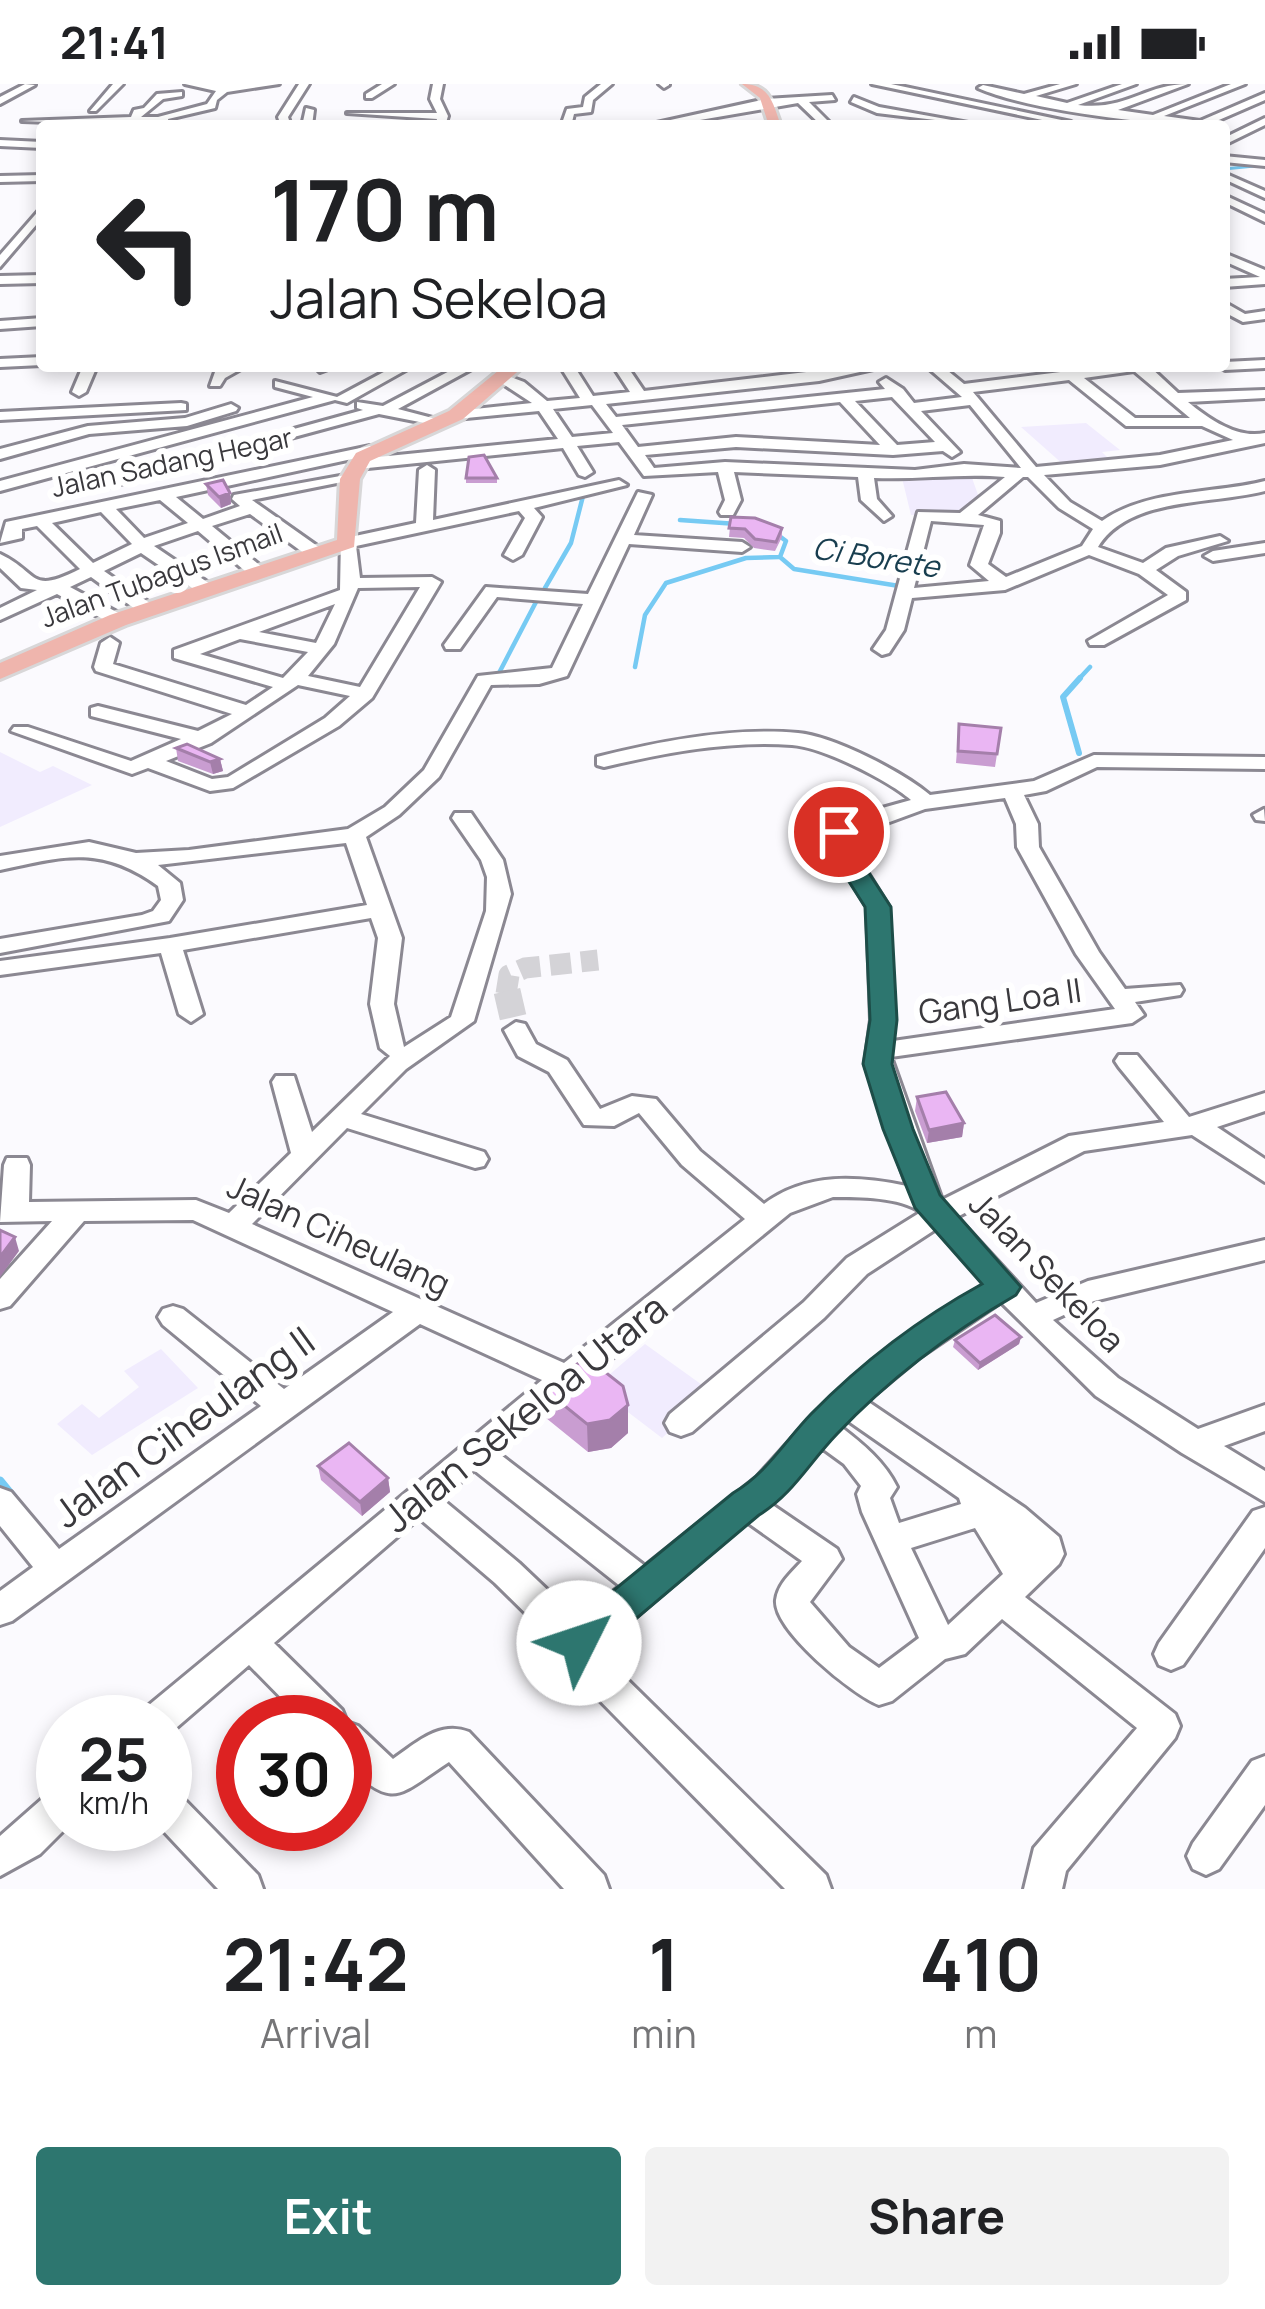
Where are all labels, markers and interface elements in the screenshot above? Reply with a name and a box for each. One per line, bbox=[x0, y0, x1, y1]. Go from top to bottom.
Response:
text: 21:41 bbox=[60, 11, 169, 73]
text: 170 m bbox=[270, 151, 499, 266]
icon: left bbox=[72, 168, 228, 324]
text: Jalan Sekeloa bbox=[270, 260, 608, 334]
street label: Jalan Sadang Hegar bbox=[48, 418, 296, 505]
street label: Jalan Tubagus Ismail bbox=[36, 514, 287, 636]
water label: Ci Borete bbox=[810, 526, 944, 587]
pin bbox=[788, 781, 890, 883]
icon: arrive bbox=[806, 799, 872, 865]
street label: Gang Loa II bbox=[916, 967, 1084, 1034]
street label: Jalan Ciheulang bbox=[221, 1163, 458, 1306]
street label: Jalan Sekeloa bbox=[959, 1182, 1135, 1362]
street label: Jalan Sekeloa Utara bbox=[371, 1281, 678, 1544]
street label: Jalan Ciheulang II bbox=[42, 1313, 325, 1539]
position arrow bbox=[516, 1580, 642, 1706]
speed limit sign: 30 bbox=[216, 1695, 372, 1851]
text: 25 bbox=[79, 1717, 149, 1799]
text: km/h bbox=[79, 1782, 149, 1823]
text: 21:42 bbox=[223, 1914, 409, 2013]
text: 1 bbox=[648, 1914, 680, 2013]
text: 410 bbox=[919, 1914, 1042, 2013]
text: Arrival bbox=[260, 2006, 371, 2060]
text: min bbox=[631, 2006, 697, 2060]
text: m bbox=[964, 2006, 997, 2060]
button: Exit bbox=[36, 2147, 621, 2285]
button: Share bbox=[645, 2147, 1229, 2285]

